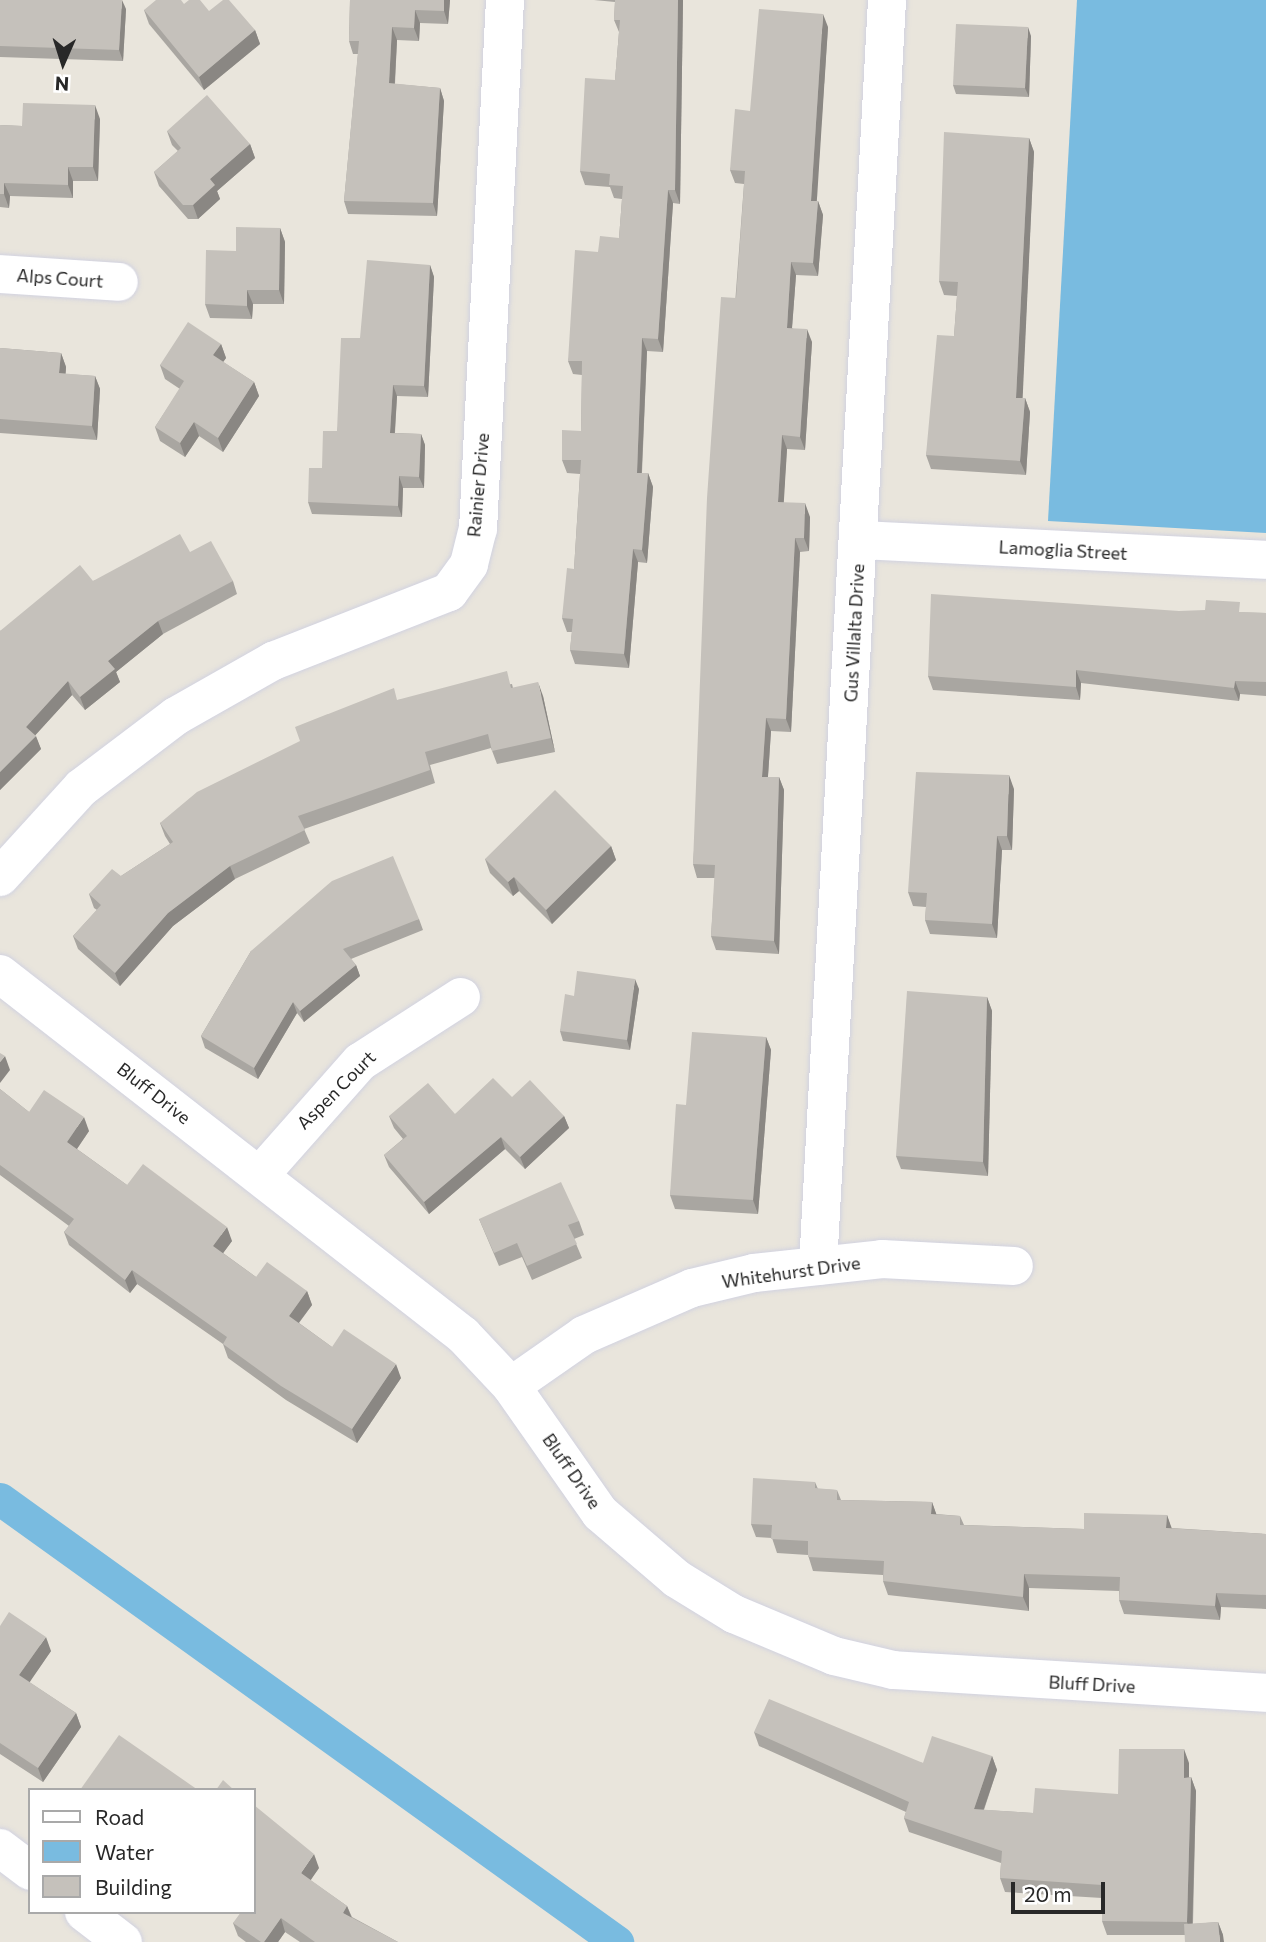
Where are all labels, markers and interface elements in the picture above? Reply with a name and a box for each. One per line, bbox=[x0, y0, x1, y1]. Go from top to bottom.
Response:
north arrow bbox=[28, 28, 98, 98]
text: N bbox=[54, 73, 70, 96]
street label: Alps Court bbox=[16, 264, 104, 292]
street label: Rainier Drive bbox=[463, 432, 493, 538]
street label: Lamoglia Street bbox=[998, 536, 1128, 564]
street label: Gus Villalta Drive bbox=[840, 563, 868, 703]
street label: Aspen Court bbox=[292, 1046, 380, 1134]
street label: Bluff Drive bbox=[113, 1058, 195, 1128]
street label: Whitehurst Drive bbox=[720, 1252, 862, 1292]
street label: Bluff Drive bbox=[538, 1429, 606, 1513]
street label: Bluff Drive bbox=[1048, 1671, 1136, 1697]
legend bbox=[28, 1788, 256, 1914]
text: Road bbox=[95, 1804, 144, 1829]
text: Water bbox=[95, 1839, 154, 1864]
scale bar bbox=[1014, 1868, 1108, 1912]
text: Building bbox=[95, 1874, 172, 1899]
text: 20 m bbox=[1024, 1881, 1072, 1906]

